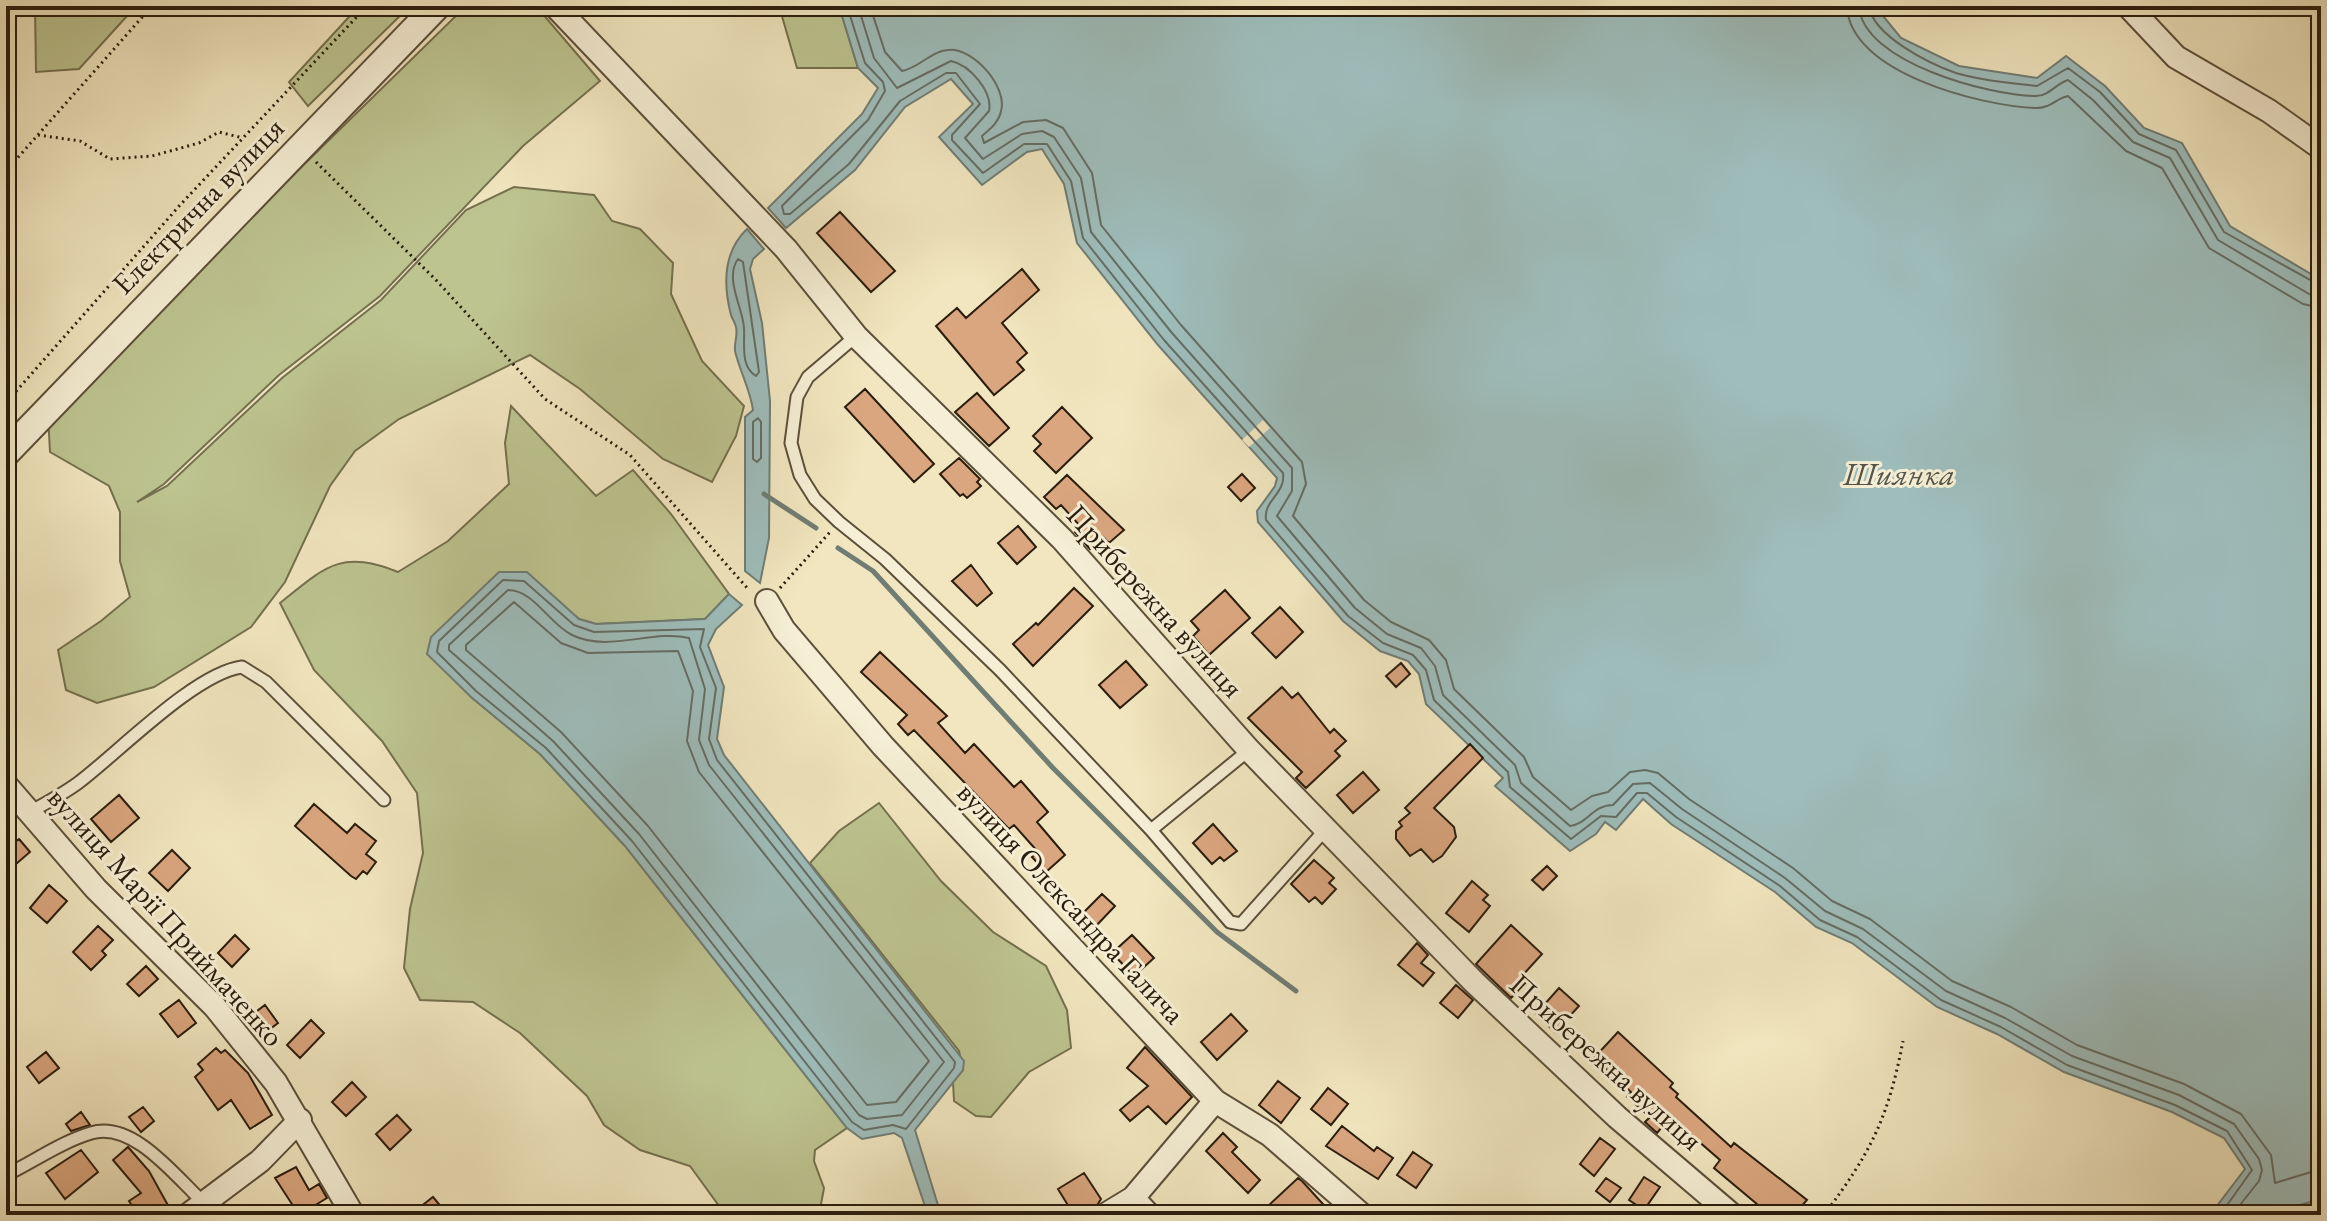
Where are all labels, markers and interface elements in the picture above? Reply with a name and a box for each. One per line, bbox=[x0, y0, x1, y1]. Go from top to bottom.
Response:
street label: Електрична вулиця bbox=[103, 109, 292, 303]
water label: Шиянка bbox=[1842, 453, 1955, 495]
street label: Прибережна вулиця bbox=[1058, 496, 1253, 706]
street label: вулиця Олександра Галича bbox=[949, 773, 1194, 1032]
street label: вулиця Марії Приймаченко bbox=[39, 779, 293, 1055]
street label: Прибережна вулиця bbox=[1501, 964, 1711, 1159]

